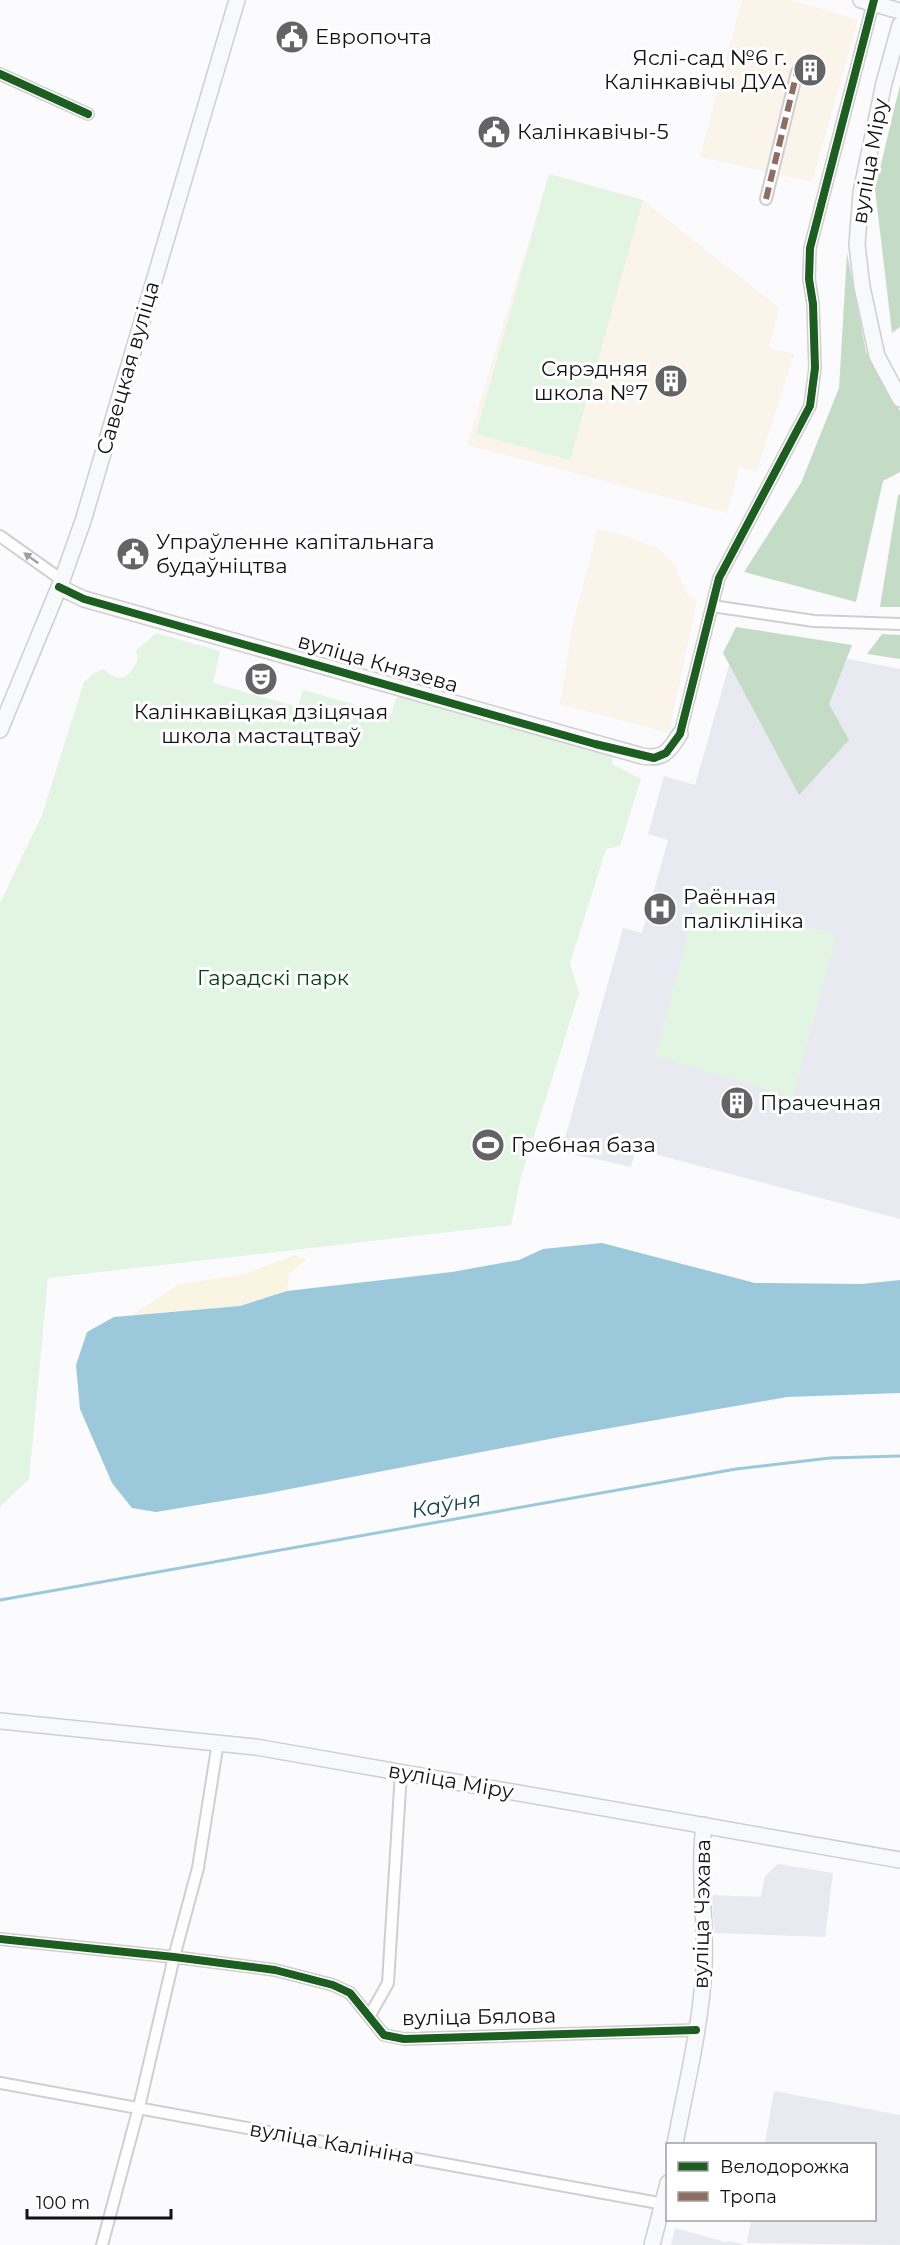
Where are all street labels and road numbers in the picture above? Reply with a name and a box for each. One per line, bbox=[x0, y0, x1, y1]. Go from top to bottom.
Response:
street label: вуліца Міру bbox=[846, 96, 893, 226]
street label: Савецкая вуліца bbox=[91, 278, 164, 457]
street label: вуліца Князева bbox=[295, 628, 461, 697]
street label: вуліца Міру bbox=[386, 1757, 516, 1804]
street label: вуліца Чэхава bbox=[688, 1839, 715, 1989]
street label: вуліца Бялова bbox=[402, 2003, 556, 2030]
street label: вуліца Калініна bbox=[248, 2116, 417, 2169]

